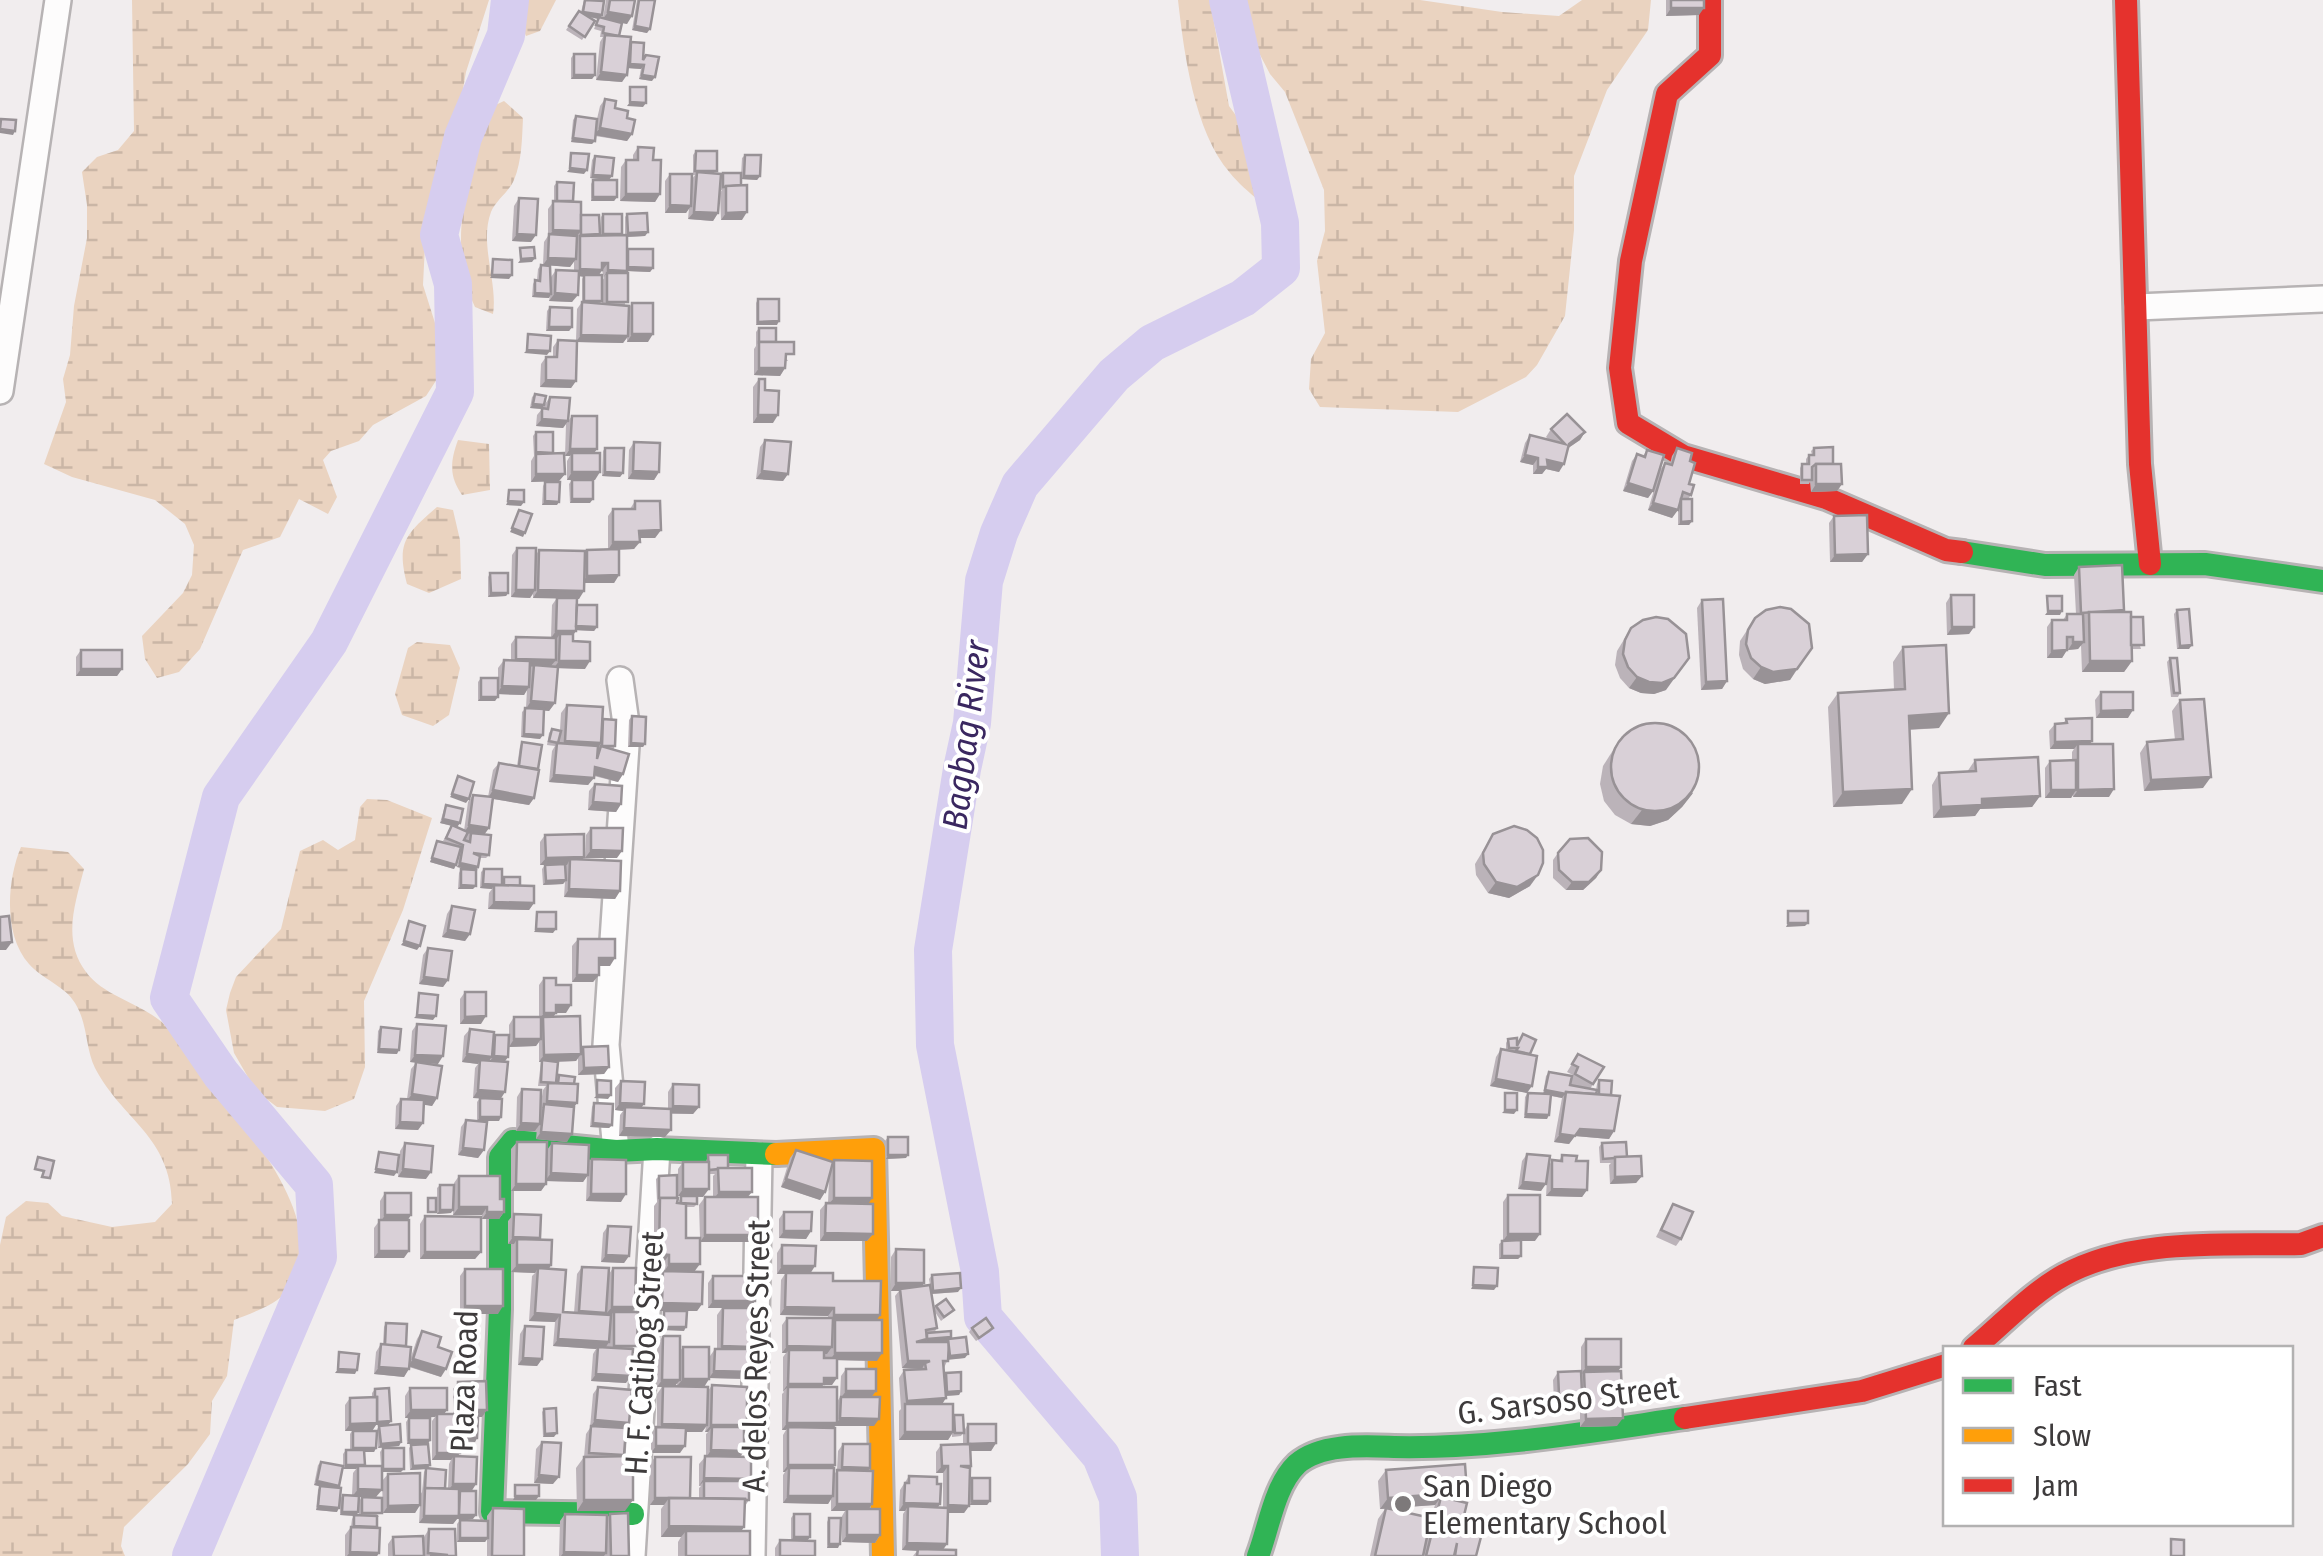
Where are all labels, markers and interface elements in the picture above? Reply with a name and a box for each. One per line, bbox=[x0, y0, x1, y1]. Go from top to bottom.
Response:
water label: Bagbag River bbox=[934, 636, 999, 832]
street label: A. delos Reyes Street bbox=[735, 1219, 777, 1493]
street label: H. F. Catibog Street bbox=[617, 1229, 672, 1476]
street label: Plaza Road bbox=[443, 1309, 485, 1453]
legend bbox=[1943, 1346, 2293, 1526]
street label: G. Sarsoso Street bbox=[1455, 1368, 1681, 1432]
text: Fast bbox=[2033, 1368, 2082, 1404]
text: Slow bbox=[2033, 1418, 2091, 1454]
place label: San Diego Elementary School bbox=[1423, 1467, 1667, 1542]
text: Jam bbox=[2033, 1468, 2079, 1504]
marker: San Diego Elementary School bbox=[1392, 1493, 1414, 1515]

